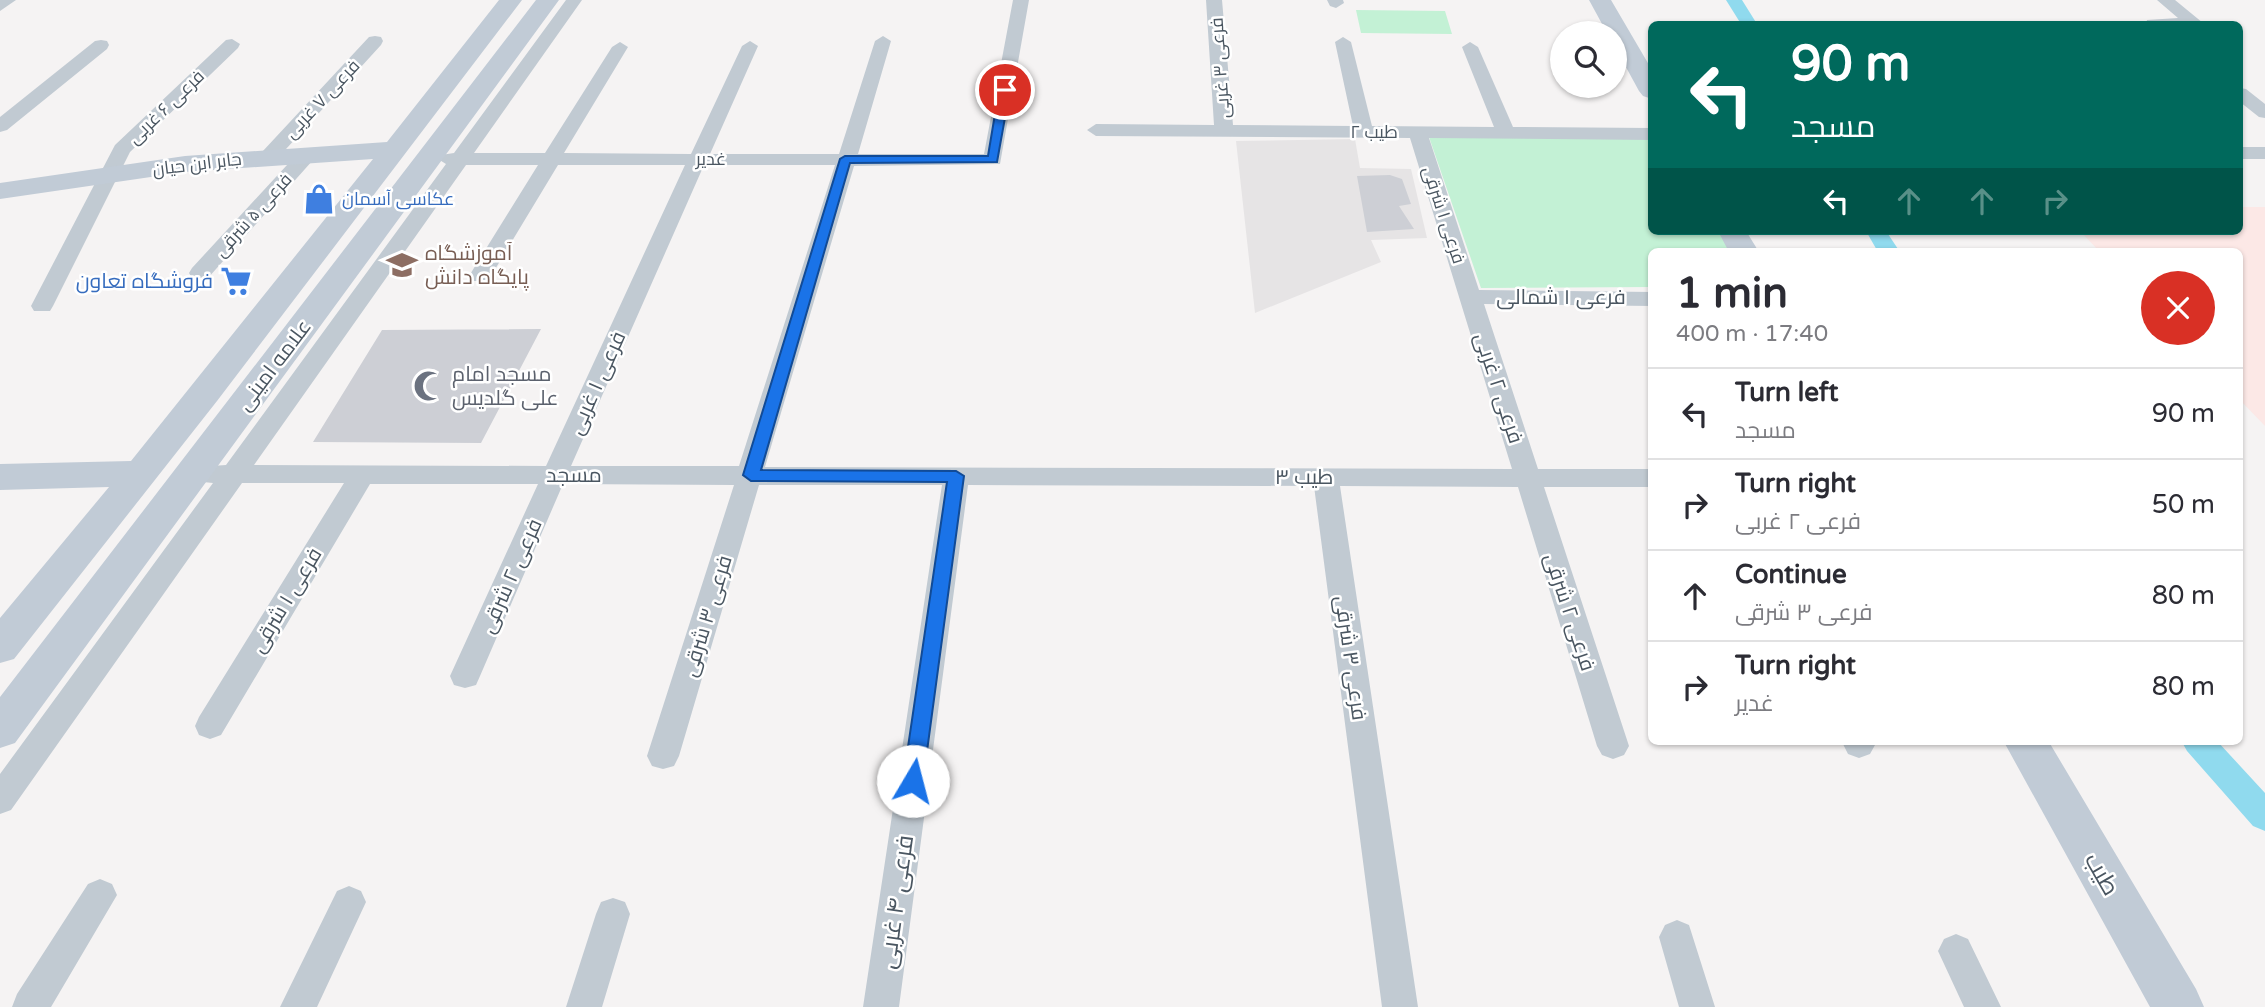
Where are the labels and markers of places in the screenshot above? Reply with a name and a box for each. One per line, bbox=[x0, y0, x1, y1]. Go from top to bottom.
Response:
pin bbox=[975, 60, 1035, 120]
shop icon: عکاسی آسمان bbox=[302, 182, 336, 216]
place label: عکاسی آسمان bbox=[342, 188, 454, 210]
place label: آموزشگاه پایگاه دانش bbox=[425, 241, 529, 291]
school or university icon: آموزشگاه پایگاه دانش bbox=[385, 248, 419, 282]
supermarket icon: فروشگاه تعاون bbox=[219, 264, 253, 298]
place label: فروشگاه تعاون bbox=[76, 269, 213, 294]
place label: مسجد امام علی گلدیس bbox=[452, 362, 559, 411]
mosque icon: مسجد امام علی گلدیس bbox=[412, 369, 446, 403]

